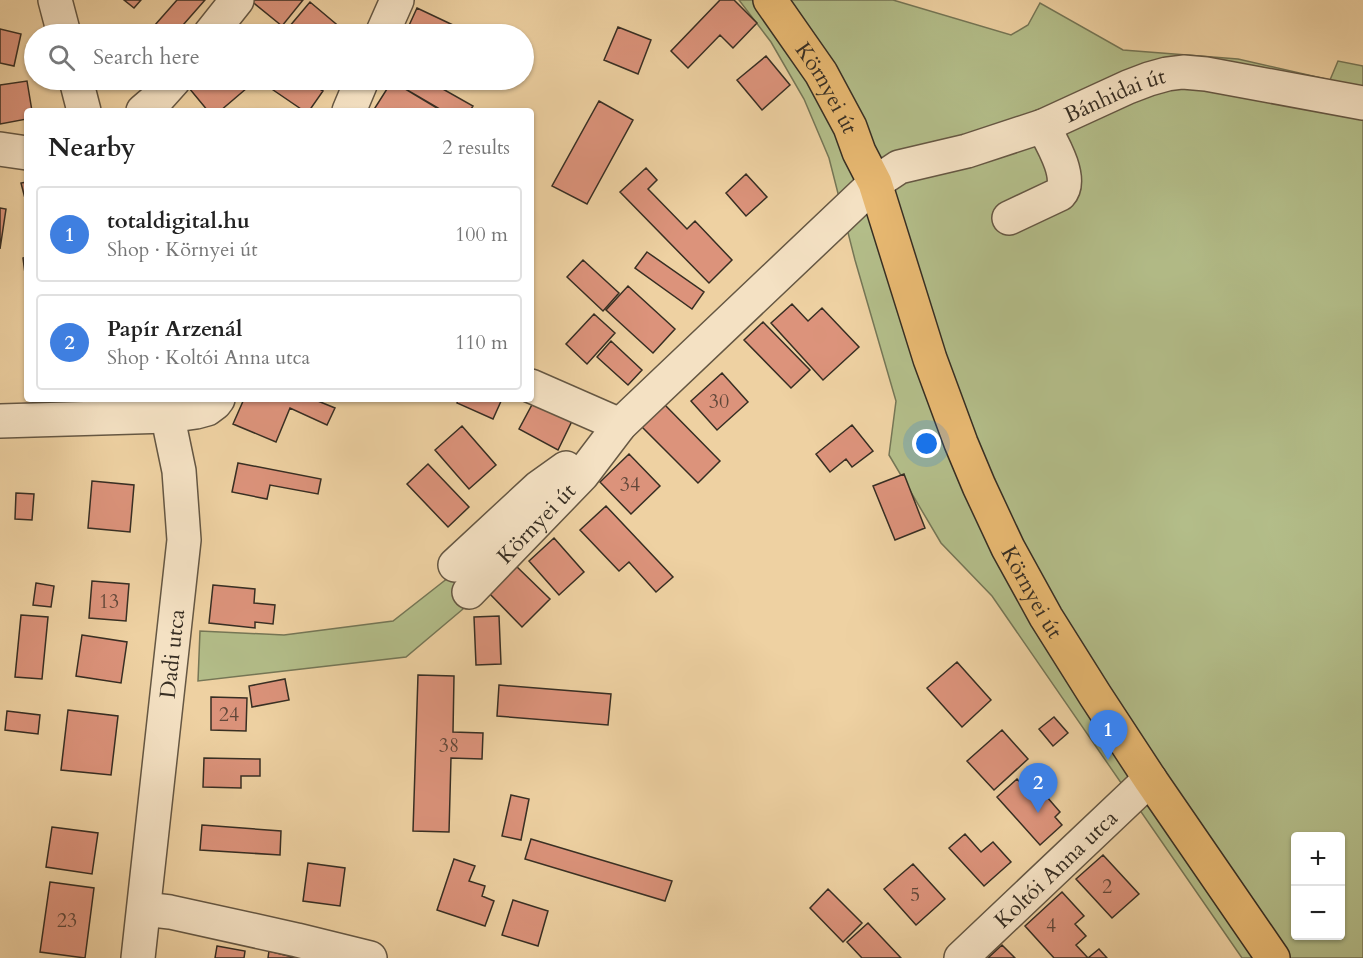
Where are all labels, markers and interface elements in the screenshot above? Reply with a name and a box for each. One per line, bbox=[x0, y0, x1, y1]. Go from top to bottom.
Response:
search box bbox=[24, 24, 534, 90]
street label: Környei út bbox=[788, 36, 865, 138]
icon: search bbox=[45, 41, 78, 74]
text: Search here bbox=[93, 42, 200, 72]
street label: Bánhidai út bbox=[1059, 61, 1169, 130]
text: Nearby bbox=[48, 130, 136, 165]
text: 2 results bbox=[442, 134, 510, 161]
text: totaldigital.hu bbox=[107, 206, 250, 236]
text: 1 bbox=[64, 221, 75, 248]
text: 100 m bbox=[455, 221, 508, 248]
text: Shop · Környei út bbox=[107, 236, 258, 263]
text: Papír Arzenál bbox=[107, 314, 242, 344]
text: 2 bbox=[64, 329, 75, 356]
text: 110 m bbox=[455, 329, 508, 356]
text: Shop · Koltói Anna utca bbox=[107, 344, 310, 371]
house number: 30 bbox=[709, 388, 729, 415]
your location bbox=[912, 429, 941, 458]
house number: 34 bbox=[620, 471, 640, 498]
street label: Környei út bbox=[490, 477, 583, 571]
street label: Környei út bbox=[994, 541, 1070, 644]
house number: 13 bbox=[99, 588, 119, 615]
street label: Dadi utca bbox=[153, 607, 192, 700]
house number: 24 bbox=[219, 701, 239, 728]
pin: 1 bbox=[1088, 710, 1128, 760]
house number: 38 bbox=[439, 732, 459, 759]
pin: 2 bbox=[1018, 764, 1058, 813]
street label: Koltói Anna utca bbox=[988, 803, 1125, 935]
map controls bbox=[1291, 832, 1345, 940]
button: + bbox=[1291, 832, 1345, 886]
house number: 2 bbox=[1102, 873, 1112, 900]
house number: 5 bbox=[910, 881, 920, 908]
button: − bbox=[1291, 886, 1345, 940]
house number: 23 bbox=[57, 907, 77, 934]
house number: 4 bbox=[1046, 912, 1056, 939]

